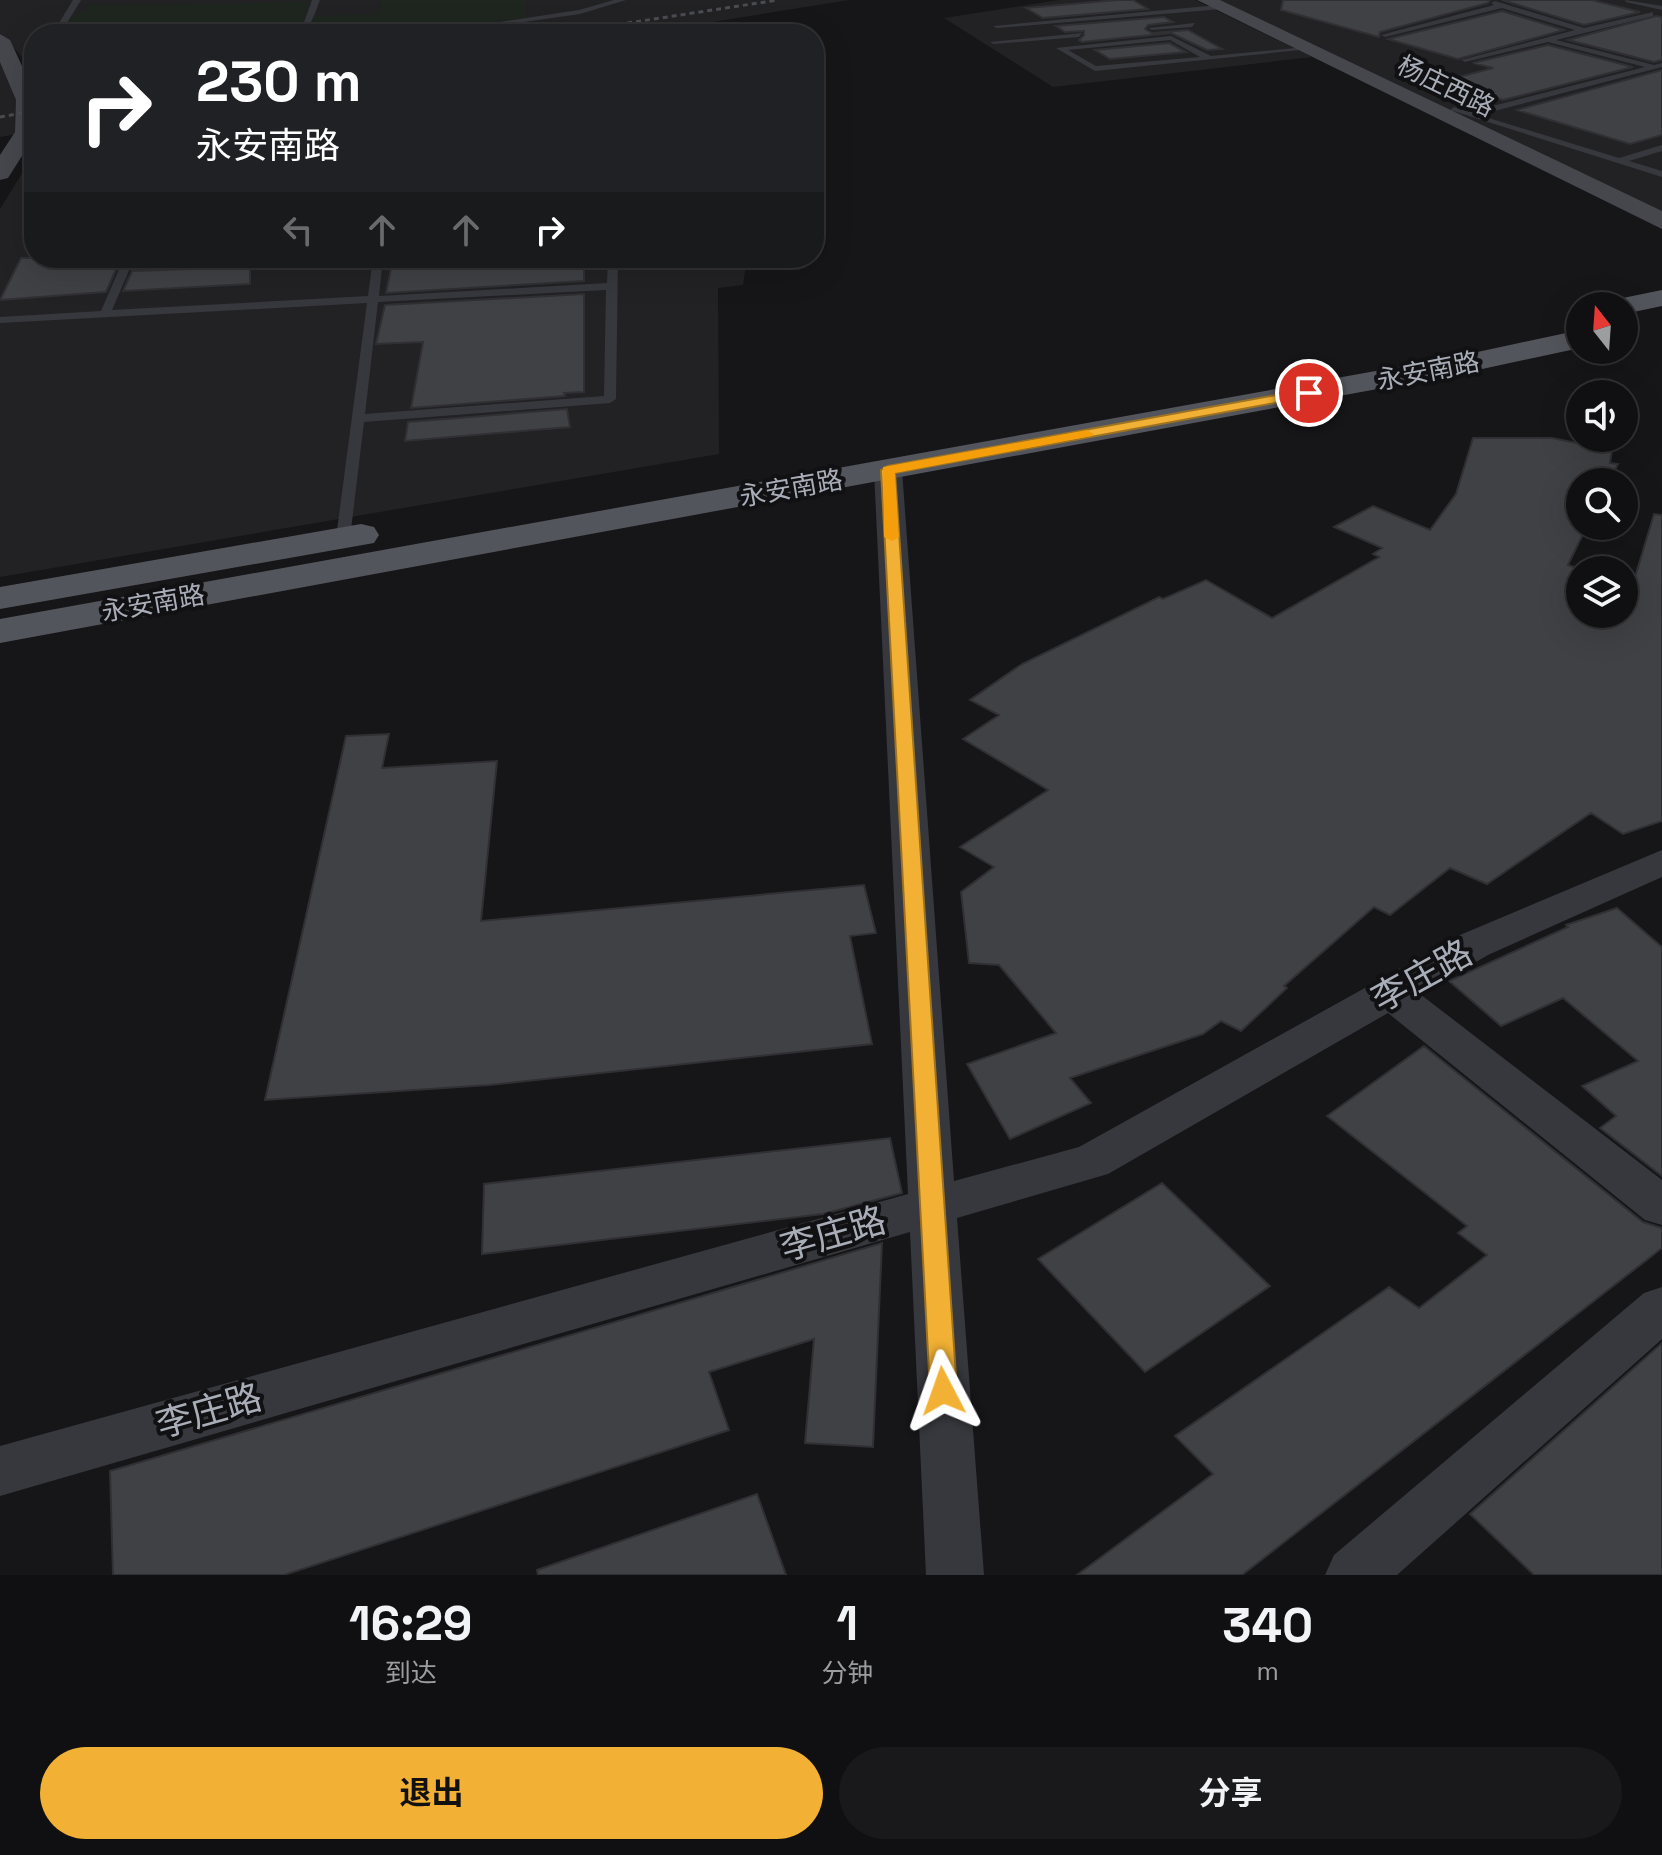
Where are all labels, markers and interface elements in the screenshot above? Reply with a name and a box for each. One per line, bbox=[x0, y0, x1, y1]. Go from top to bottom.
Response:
text: 230 m bbox=[196, 46, 362, 117]
street label: 杨庄西路 bbox=[1392, 48, 1500, 124]
icon: right bbox=[64, 56, 168, 160]
text: 永安南路 bbox=[196, 123, 340, 169]
icon: left bbox=[276, 208, 320, 252]
icon: ahead bbox=[360, 208, 404, 252]
icon: ahead bbox=[444, 208, 488, 252]
icon: right bbox=[528, 208, 572, 252]
north arrow bbox=[1566, 292, 1638, 364]
map controls bbox=[1566, 292, 1638, 628]
street label: 永安南路 bbox=[1374, 344, 1482, 398]
pin bbox=[1275, 359, 1343, 427]
icon: arrive bbox=[1287, 371, 1331, 415]
button: sound bbox=[1566, 380, 1638, 452]
street label: 永安南路 bbox=[737, 462, 845, 514]
button: search bbox=[1566, 468, 1638, 540]
button: layers bbox=[1566, 556, 1638, 628]
street label: 永安南路 bbox=[99, 577, 207, 629]
street label: 李庄路 bbox=[1364, 930, 1480, 1022]
street label: 李庄路 bbox=[775, 1197, 891, 1271]
position arrow bbox=[901, 1349, 985, 1433]
street label: 李庄路 bbox=[151, 1374, 267, 1448]
text: 16:29 bbox=[349, 1593, 473, 1654]
text: 1 bbox=[837, 1593, 858, 1654]
text: 340 bbox=[1222, 1595, 1313, 1656]
text: m bbox=[1257, 1654, 1279, 1688]
text: 到达 bbox=[385, 1656, 437, 1690]
text: 分钟 bbox=[821, 1656, 873, 1690]
button: 退出 bbox=[40, 1747, 823, 1839]
button: 分享 bbox=[839, 1747, 1622, 1839]

